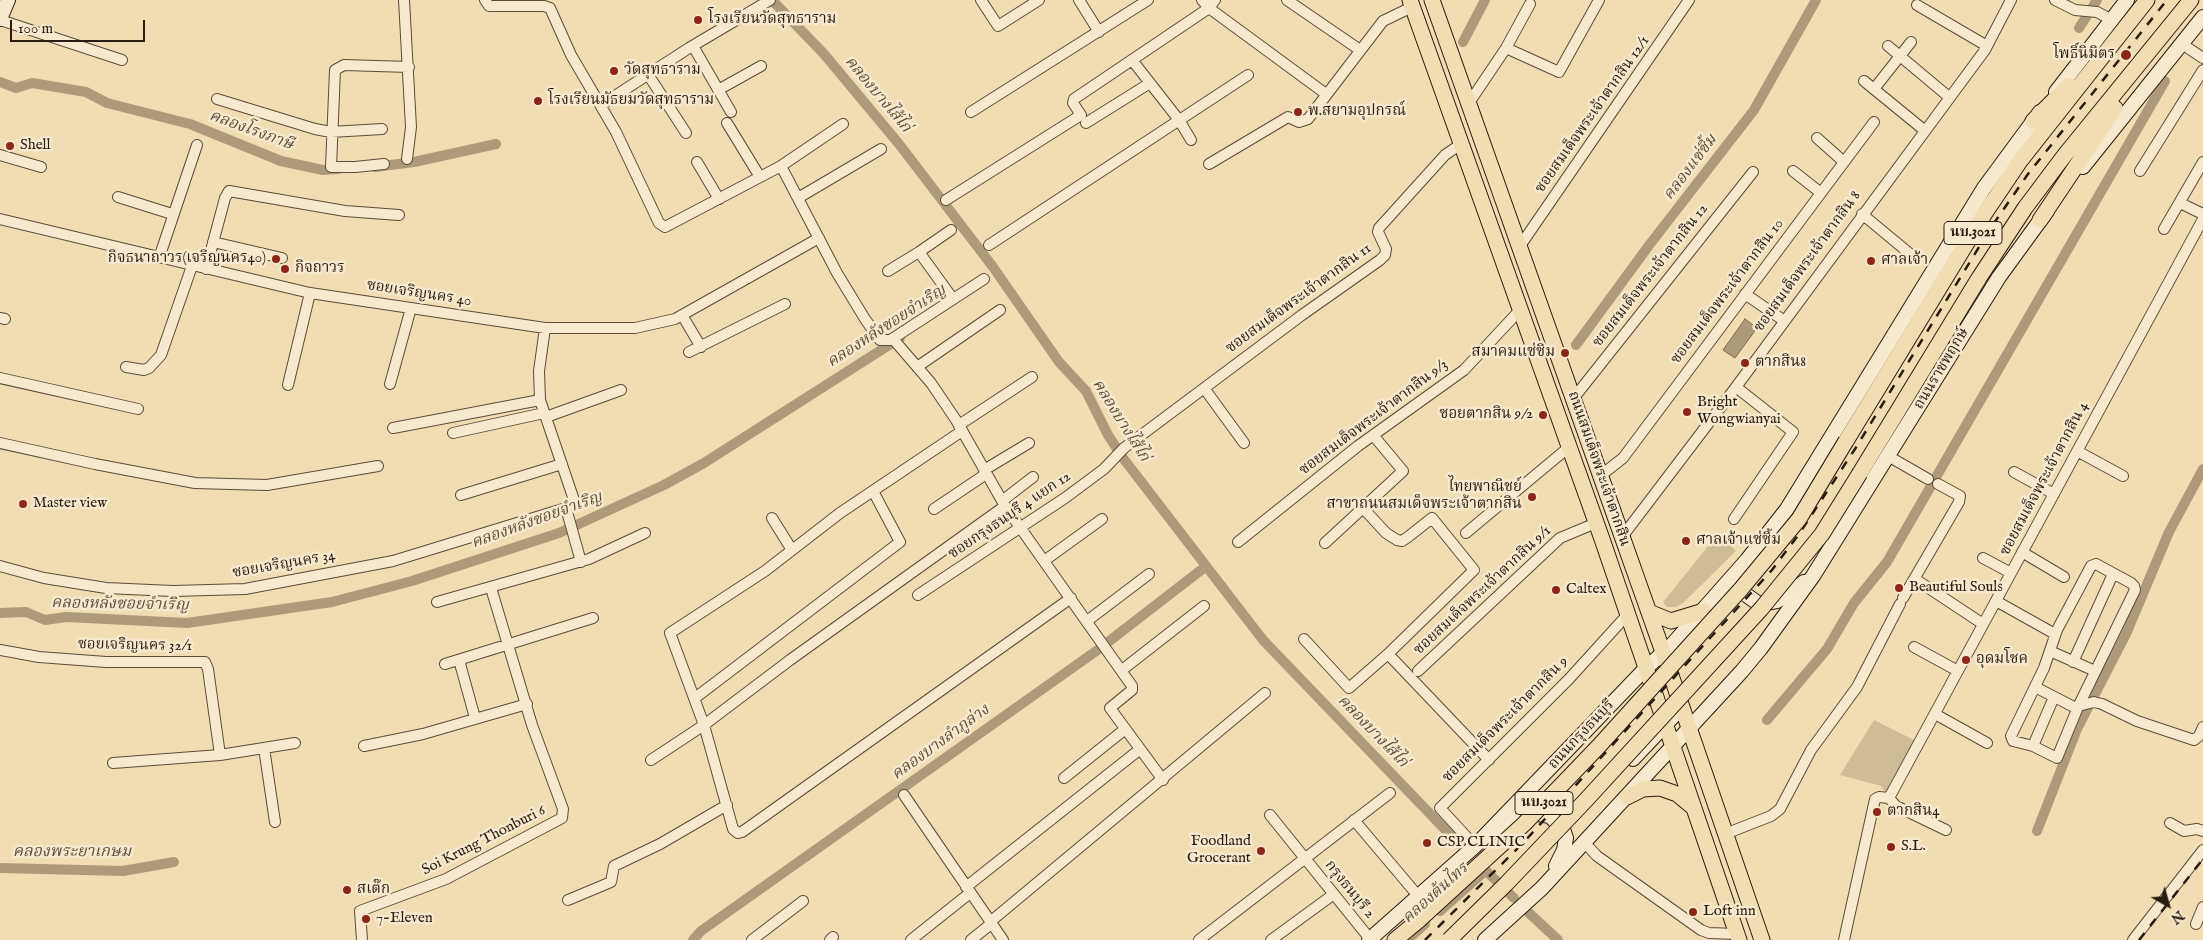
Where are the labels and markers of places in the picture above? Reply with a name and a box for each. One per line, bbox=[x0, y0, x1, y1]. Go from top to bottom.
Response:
place label: โรงเรียนวัดสุทธาราม bbox=[708, 11, 836, 29]
marker: โรงเรียนวัดสุทธาราม bbox=[692, 14, 704, 26]
place label: โพธิ์นิมิตร bbox=[2053, 46, 2115, 64]
marker: โพธิ์นิมิตร bbox=[2119, 48, 2133, 62]
place label: วัดสุทธาราม bbox=[624, 62, 701, 80]
marker: วัดสุทธาราม bbox=[608, 65, 620, 77]
place label: โรงเรียนมัธยมวัดสุทธาราม bbox=[548, 92, 714, 110]
marker: โรงเรียนมัธยมวัดสุทธาราม bbox=[532, 95, 544, 107]
place label: พ.สยามอุปกรณ์ bbox=[1308, 103, 1406, 121]
marker: พ.สยามอุปกรณ์ bbox=[1292, 106, 1304, 118]
place label: Shell bbox=[20, 137, 51, 155]
marker: Shell bbox=[4, 140, 16, 152]
place label: กิจธนาถาวร(เจริญนคร40) bbox=[108, 250, 266, 268]
place label: ศาลเจ้า bbox=[1881, 252, 1928, 270]
marker: กิจธนาถาวร(เจริญนคร40) bbox=[270, 253, 282, 265]
marker: ศาลเจ้า bbox=[1865, 255, 1877, 267]
place label: กิจถาวร bbox=[295, 260, 344, 278]
marker: กิจถาวร bbox=[279, 263, 291, 275]
place label: สมาคมแซ่ซิม bbox=[1471, 344, 1555, 362]
marker: สมาคมแซ่ซิม bbox=[1559, 347, 1571, 359]
place label: ตากสิน8 bbox=[1755, 354, 1806, 372]
marker: ตากสิน8 bbox=[1739, 357, 1751, 369]
place label: Bright Wongwianyai bbox=[1697, 394, 1781, 429]
place label: ซอยตากสิน 9/2 bbox=[1439, 406, 1533, 424]
marker: Bright Wongwianyai bbox=[1681, 406, 1693, 418]
marker: ซอยตากสิน 9/2 bbox=[1537, 409, 1549, 421]
place label: ไทยพาณิชย์ สาขาถนนสมเด็จพระเจ้าตากสิน bbox=[1327, 479, 1522, 514]
marker: ไทยพาณิชย์ สาขาถนนสมเด็จพระเจ้าตากสิน bbox=[1526, 491, 1538, 503]
place label: Master view bbox=[33, 495, 107, 513]
marker: Master view bbox=[17, 498, 29, 510]
place label: ศาลเจ้าแซ่ซิ้ม bbox=[1696, 532, 1781, 550]
marker: ศาลเจ้าแซ่ซิ้ม bbox=[1680, 535, 1692, 547]
place label: Beautiful Souls bbox=[1909, 579, 2003, 597]
place label: Caltex bbox=[1566, 581, 1607, 599]
marker: Beautiful Souls bbox=[1893, 582, 1905, 594]
marker: Caltex bbox=[1550, 584, 1562, 596]
place label: อุดมโชค bbox=[1976, 651, 2028, 669]
marker: อุดมโชค bbox=[1960, 654, 1972, 666]
place label: ตากสิน4 bbox=[1887, 803, 1940, 821]
marker: ตากสิน4 bbox=[1871, 806, 1883, 818]
place label: Foodland Grocerant bbox=[1187, 833, 1251, 868]
place label: CSP CLINIC bbox=[1437, 834, 1525, 852]
marker: CSP CLINIC bbox=[1421, 837, 1433, 849]
place label: S.L. bbox=[1901, 838, 1926, 856]
marker: S.L. bbox=[1885, 841, 1897, 853]
marker: Foodland Grocerant bbox=[1255, 845, 1267, 857]
place label: สเต๊ก bbox=[357, 881, 390, 899]
marker: สเต๊ก bbox=[341, 884, 353, 896]
place label: Loft inn bbox=[1703, 903, 1756, 921]
marker: Loft inn bbox=[1687, 906, 1699, 918]
place label: 7-Eleven bbox=[376, 910, 433, 928]
marker: 7-Eleven bbox=[360, 913, 372, 925]

